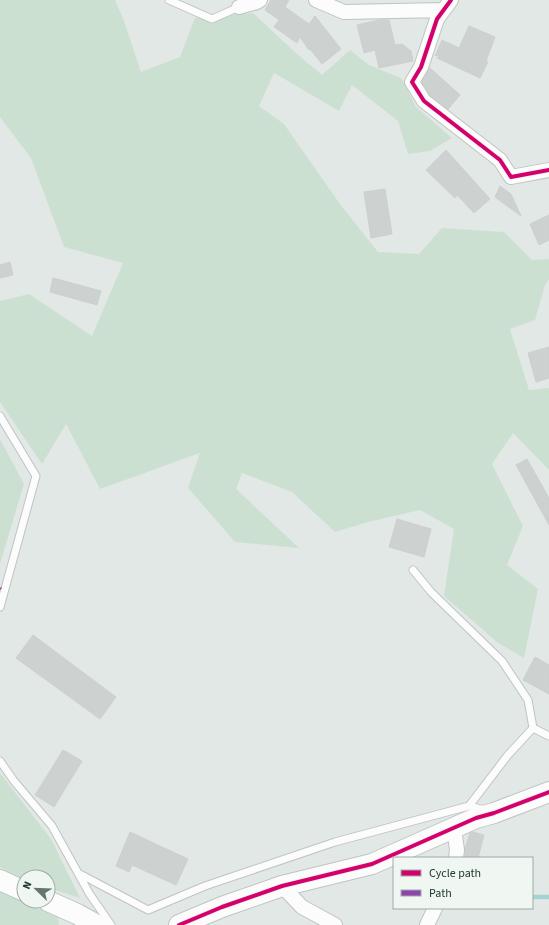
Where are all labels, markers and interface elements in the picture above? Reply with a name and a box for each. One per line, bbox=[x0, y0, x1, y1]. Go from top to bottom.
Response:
legend bbox=[393, 857, 533, 909]
text: Cycle path bbox=[429, 865, 481, 882]
north arrow bbox=[16, 869, 56, 909]
text: N bbox=[19, 879, 36, 892]
text: Path bbox=[429, 885, 452, 902]

